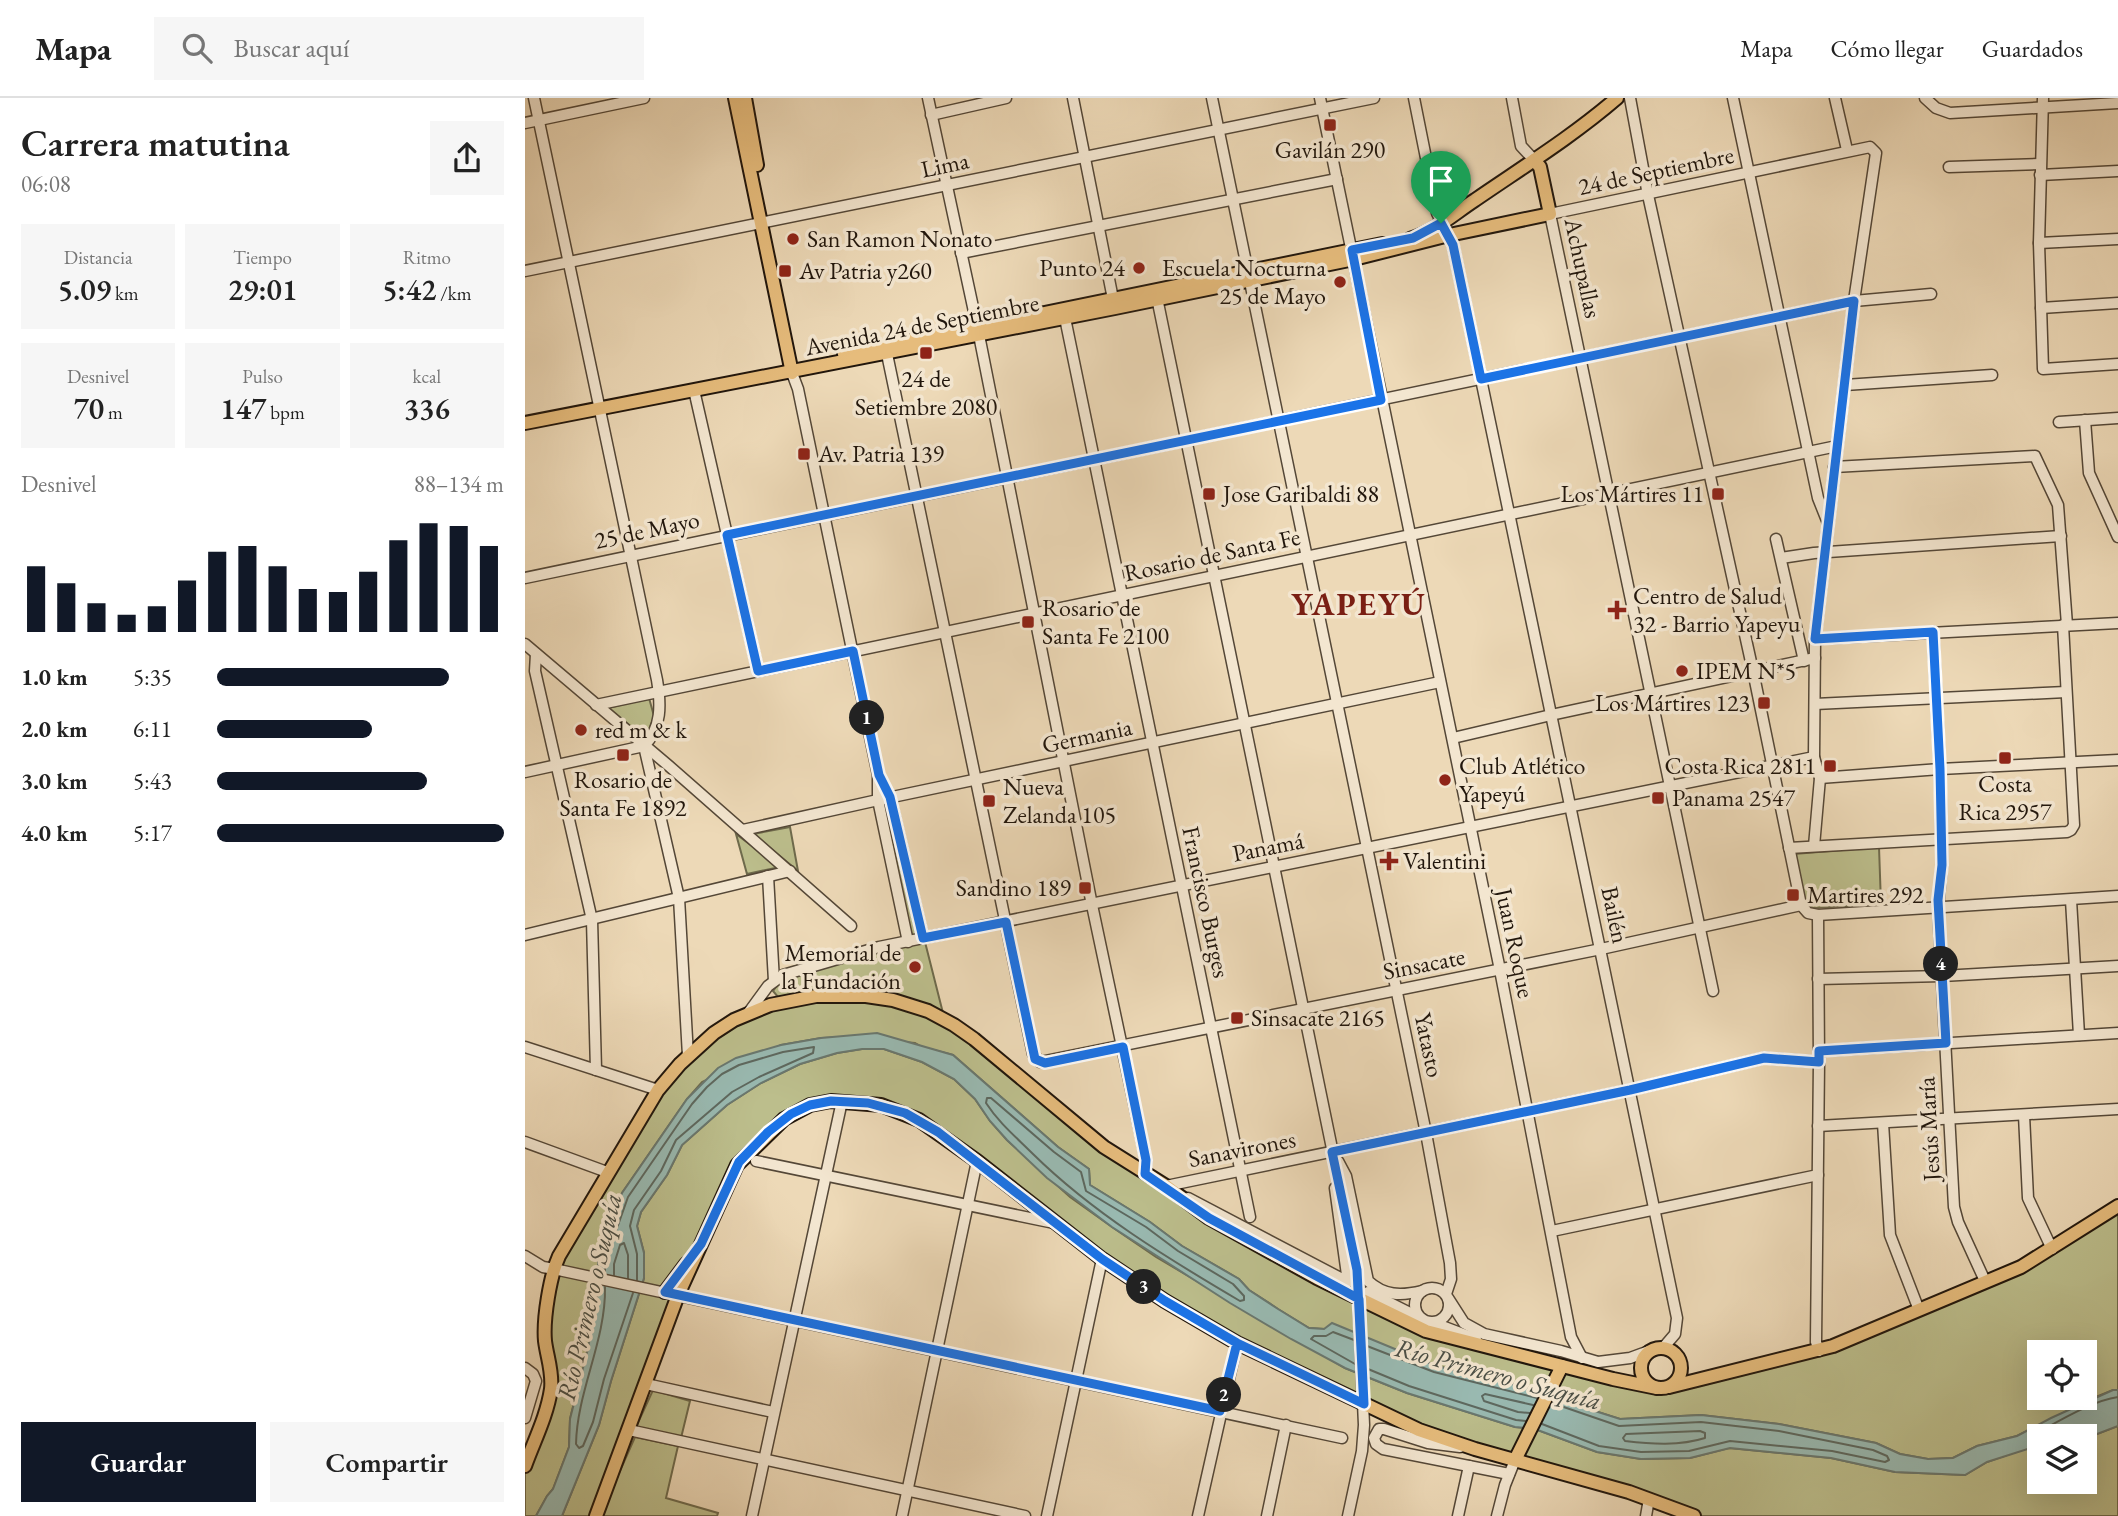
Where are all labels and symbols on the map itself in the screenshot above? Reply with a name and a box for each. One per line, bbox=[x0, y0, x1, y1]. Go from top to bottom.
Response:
marker: Gavilán 290 bbox=[1322, 117, 1338, 133]
place label: Gavilán 290 bbox=[1275, 134, 1385, 165]
street label: 24 de Septiembre bbox=[1575, 139, 1737, 202]
street label: Lima bbox=[918, 144, 972, 185]
pin bbox=[1411, 151, 1471, 223]
street label: Achupallas bbox=[1558, 214, 1609, 321]
place label: San Ramon Nonato bbox=[807, 223, 993, 254]
marker: San Ramon Nonato bbox=[785, 231, 801, 247]
place label: Punto 24 bbox=[1039, 252, 1125, 283]
place label: Escuela Nocturna 25 de Mayo bbox=[1162, 252, 1326, 311]
place label: Av Patria y260 bbox=[798, 255, 932, 286]
marker: Punto 24 bbox=[1131, 260, 1147, 276]
marker: Av Patria y260 bbox=[777, 263, 793, 279]
marker: Escuela Nocturna 25 de Mayo bbox=[1332, 274, 1348, 290]
street label: Avenida 24 de Septiembre bbox=[801, 287, 1041, 363]
marker: 24 de Setiembre 2080 bbox=[918, 345, 934, 361]
place label: 24 de Setiembre 2080 bbox=[855, 363, 997, 422]
place label: Av. Patria 139 bbox=[817, 438, 945, 469]
marker: Av. Patria 139 bbox=[796, 446, 812, 462]
place label: Jose Garibaldi 88 bbox=[1221, 478, 1379, 509]
place label: Los Mártires 11 bbox=[1560, 478, 1704, 509]
marker: Jose Garibaldi 88 bbox=[1201, 486, 1217, 502]
marker: Los Mártires 11 bbox=[1710, 486, 1726, 502]
street label: 25 de Mayo bbox=[592, 503, 702, 556]
street label: Rosario de Santa Fe bbox=[1121, 521, 1303, 588]
place label: Centro de Salud 32 - Barrio Yapeyu bbox=[1633, 580, 1801, 639]
district label: YAPEYÚ bbox=[1291, 583, 1427, 625]
place label: Rosario de Santa Fe 2100 bbox=[1042, 592, 1169, 651]
marker: Centro de Salud 32 - Barrio Yapeyu bbox=[1607, 600, 1627, 620]
marker: Rosario de Santa Fe 2100 bbox=[1020, 614, 1036, 630]
place label: IPEM N*5 bbox=[1696, 655, 1796, 686]
marker: IPEM N*5 bbox=[1674, 663, 1690, 679]
place label: Los Mártires 123 bbox=[1595, 687, 1750, 718]
marker: Los Mártires 123 bbox=[1756, 695, 1772, 711]
pin: 1 bbox=[849, 700, 885, 736]
street label: Germania bbox=[1039, 711, 1135, 760]
place label: red m & k bbox=[595, 714, 687, 745]
marker: red m & k bbox=[573, 722, 589, 738]
marker: Rosario de Santa Fe 1892 bbox=[615, 747, 631, 763]
place label: Club Atlético Yapeyú bbox=[1459, 750, 1586, 809]
place label: Costa Rica 2811 bbox=[1665, 750, 1816, 781]
marker: Costa Rica 2957 bbox=[1997, 750, 2013, 766]
marker: Costa Rica 2811 bbox=[1822, 758, 1838, 774]
place label: Rosario de Santa Fe 1892 bbox=[559, 764, 687, 823]
place label: Costa Rica 2957 bbox=[1959, 768, 2052, 827]
place label: Nueva Zelanda 105 bbox=[1003, 771, 1116, 830]
marker: Club Atlético Yapeyú bbox=[1437, 772, 1453, 788]
place label: Panama 2547 bbox=[1672, 782, 1795, 813]
marker: Panama 2547 bbox=[1650, 790, 1666, 806]
marker: Nueva Zelanda 105 bbox=[981, 793, 997, 809]
street label: Francisco Burges bbox=[1175, 823, 1238, 981]
street label: Panamá bbox=[1230, 824, 1307, 869]
place label: Valentini bbox=[1403, 845, 1486, 876]
marker: Valentini bbox=[1381, 853, 1397, 869]
place label: Sandino 189 bbox=[956, 872, 1071, 903]
place label: Martires 292 bbox=[1807, 879, 1924, 910]
marker: Sandino 189 bbox=[1077, 880, 1093, 896]
street label: Juan Roque bbox=[1488, 883, 1542, 1001]
street label: Bailén bbox=[1594, 884, 1637, 946]
marker: Martires 292 bbox=[1785, 887, 1801, 903]
place label: Memorial de la Fundación bbox=[781, 937, 901, 996]
street label: Sinsacate bbox=[1380, 940, 1468, 987]
pin: 4 bbox=[1923, 946, 1959, 982]
marker: Memorial de la Fundación bbox=[907, 959, 923, 975]
place label: Sinsacate 2165 bbox=[1251, 1002, 1385, 1033]
marker: Sinsacate 2165 bbox=[1229, 1010, 1245, 1026]
street label: Yatasto bbox=[1408, 1010, 1451, 1080]
street label: Jesús María bbox=[1910, 1076, 1947, 1184]
street label: Sanavirones bbox=[1186, 1123, 1298, 1174]
water label: Río Primero o Suquía bbox=[549, 1190, 630, 1404]
pin: 3 bbox=[1127, 1270, 1161, 1304]
water label: Río Primero o Suquía bbox=[1391, 1330, 1605, 1419]
pin: 2 bbox=[1207, 1378, 1241, 1412]

